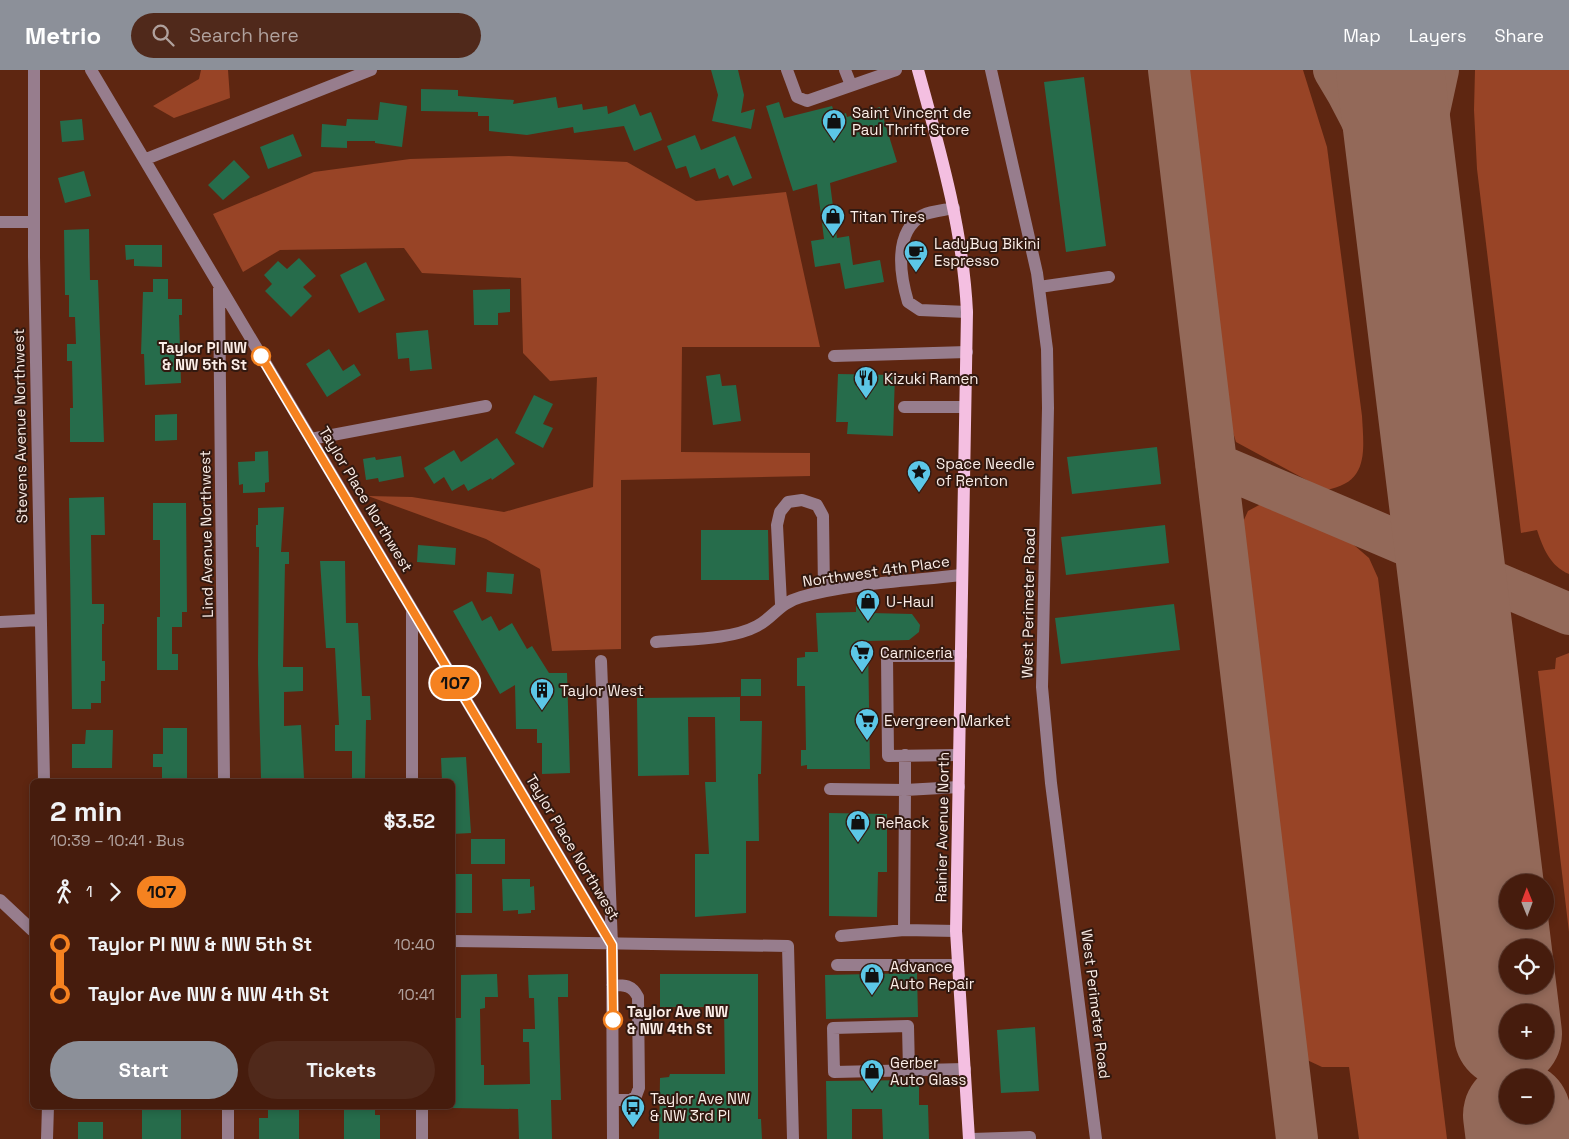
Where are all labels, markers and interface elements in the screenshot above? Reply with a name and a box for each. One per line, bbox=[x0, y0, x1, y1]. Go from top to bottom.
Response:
search box bbox=[131, 13, 481, 58]
text: Metrio bbox=[25, 20, 101, 51]
icon: search bbox=[149, 21, 177, 49]
text: Search here bbox=[189, 23, 299, 48]
text: Map bbox=[1343, 24, 1381, 47]
text: Layers bbox=[1409, 24, 1466, 47]
text: Share bbox=[1494, 24, 1544, 47]
place label: Saint Vincent de Paul Thrift Store bbox=[852, 103, 971, 139]
shop icon: Saint Vincent de Paul Thrift Store bbox=[821, 108, 847, 142]
shop icon: Titan Tires bbox=[820, 203, 846, 237]
place label: Titan Tires bbox=[850, 207, 925, 226]
place label: LadyBug Bikini Espresso bbox=[934, 234, 1040, 270]
cafe icon: LadyBug Bikini Espresso bbox=[903, 239, 929, 273]
street label: Stevens Avenue Northwest bbox=[9, 328, 31, 524]
place label: Taylor Pl NW & NW 5th St bbox=[158, 338, 248, 374]
marker: Taylor Pl NW & NW 5th St bbox=[251, 346, 271, 366]
restaurant icon: Kizuki Ramen bbox=[853, 365, 879, 399]
place label: Kizuki Ramen bbox=[884, 369, 979, 388]
street label: Taylor Place Northwest bbox=[315, 423, 417, 575]
street label: Lind Avenue Northwest bbox=[195, 450, 217, 618]
place label: Space Needle of Renton bbox=[936, 454, 1035, 490]
place icon: Space Needle of Renton bbox=[906, 459, 932, 493]
street label: West Perimeter Road bbox=[1017, 528, 1039, 678]
street label: Northwest 4th Place bbox=[801, 551, 951, 591]
shop icon: U-Haul bbox=[855, 588, 881, 622]
place label: U-Haul bbox=[886, 592, 934, 611]
supermarket icon: Carniceria bbox=[849, 639, 875, 673]
place label: Carniceria bbox=[880, 643, 953, 662]
line badge: 107 bbox=[426, 667, 484, 699]
text: 107 bbox=[440, 671, 470, 694]
building icon: Taylor West bbox=[529, 677, 555, 711]
place label: Taylor West bbox=[560, 681, 644, 700]
supermarket icon: Evergreen Market bbox=[854, 707, 880, 741]
place label: Evergreen Market bbox=[884, 711, 1011, 730]
street label: Rainier Avenue North bbox=[931, 752, 953, 902]
street label: Taylor Place Northwest bbox=[522, 771, 624, 923]
text: 2 min bbox=[50, 793, 122, 829]
text: $3.52 bbox=[384, 809, 435, 834]
shop icon: ReRack bbox=[845, 809, 871, 843]
place label: ReRack bbox=[876, 813, 929, 832]
text: 10:39 – 10:41 · Bus bbox=[50, 830, 185, 851]
north arrow bbox=[1499, 874, 1554, 929]
map controls bbox=[1499, 874, 1554, 1124]
icon: walk bbox=[50, 878, 78, 906]
icon: forward bbox=[101, 878, 129, 906]
text: 107 bbox=[147, 880, 176, 903]
text: 1 bbox=[86, 881, 93, 902]
street label: West Perimeter Road bbox=[1077, 928, 1115, 1080]
text: Taylor Pl NW & NW 5th St bbox=[88, 932, 312, 957]
text: 10:40 bbox=[394, 934, 435, 955]
button: locate bbox=[1499, 939, 1554, 994]
place label: Advance Auto Repair bbox=[890, 957, 975, 993]
shop icon: Advance Auto Repair bbox=[859, 962, 885, 996]
text: Taylor Ave NW & NW 4th St bbox=[88, 982, 329, 1007]
text: 10:41 bbox=[398, 984, 435, 1005]
place label: Taylor Ave NW & NW 4th St bbox=[627, 1002, 729, 1038]
button: + bbox=[1499, 1004, 1554, 1059]
marker: Taylor Ave NW & NW 4th St bbox=[603, 1010, 623, 1030]
button: Start bbox=[50, 1041, 238, 1099]
button: Tickets bbox=[248, 1041, 435, 1099]
place label: Gerber Auto Glass bbox=[890, 1053, 966, 1089]
shop icon: Gerber Auto Glass bbox=[859, 1058, 885, 1092]
button: − bbox=[1499, 1069, 1554, 1124]
place label: Taylor Ave NW & NW 3rd Pl bbox=[650, 1089, 750, 1125]
bus stop icon: Taylor Ave NW & NW 3rd Pl bbox=[620, 1094, 646, 1128]

